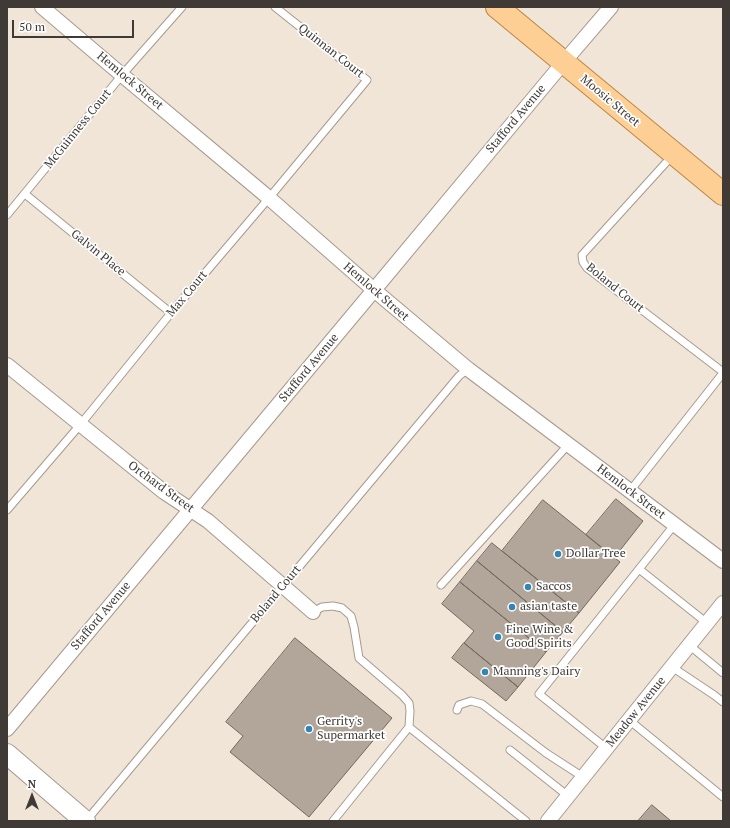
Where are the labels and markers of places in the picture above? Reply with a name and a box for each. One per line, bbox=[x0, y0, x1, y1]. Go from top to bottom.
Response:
place label: Dollar Tree bbox=[566, 547, 626, 561]
marker: Dollar Tree bbox=[553, 549, 563, 559]
place label: Saccos bbox=[536, 580, 571, 594]
marker: Saccos bbox=[523, 582, 533, 592]
place label: asian taste bbox=[520, 600, 577, 614]
marker: asian taste bbox=[507, 602, 517, 612]
place label: Fine Wine & Good Spirits bbox=[506, 623, 574, 651]
marker: Fine Wine & Good Spirits bbox=[493, 632, 503, 642]
place label: Manning's Dairy bbox=[493, 665, 580, 679]
marker: Manning's Dairy bbox=[480, 667, 490, 677]
place label: Gerrity's Supermarket bbox=[317, 715, 385, 743]
marker: Gerrity's Supermarket bbox=[304, 724, 314, 734]

